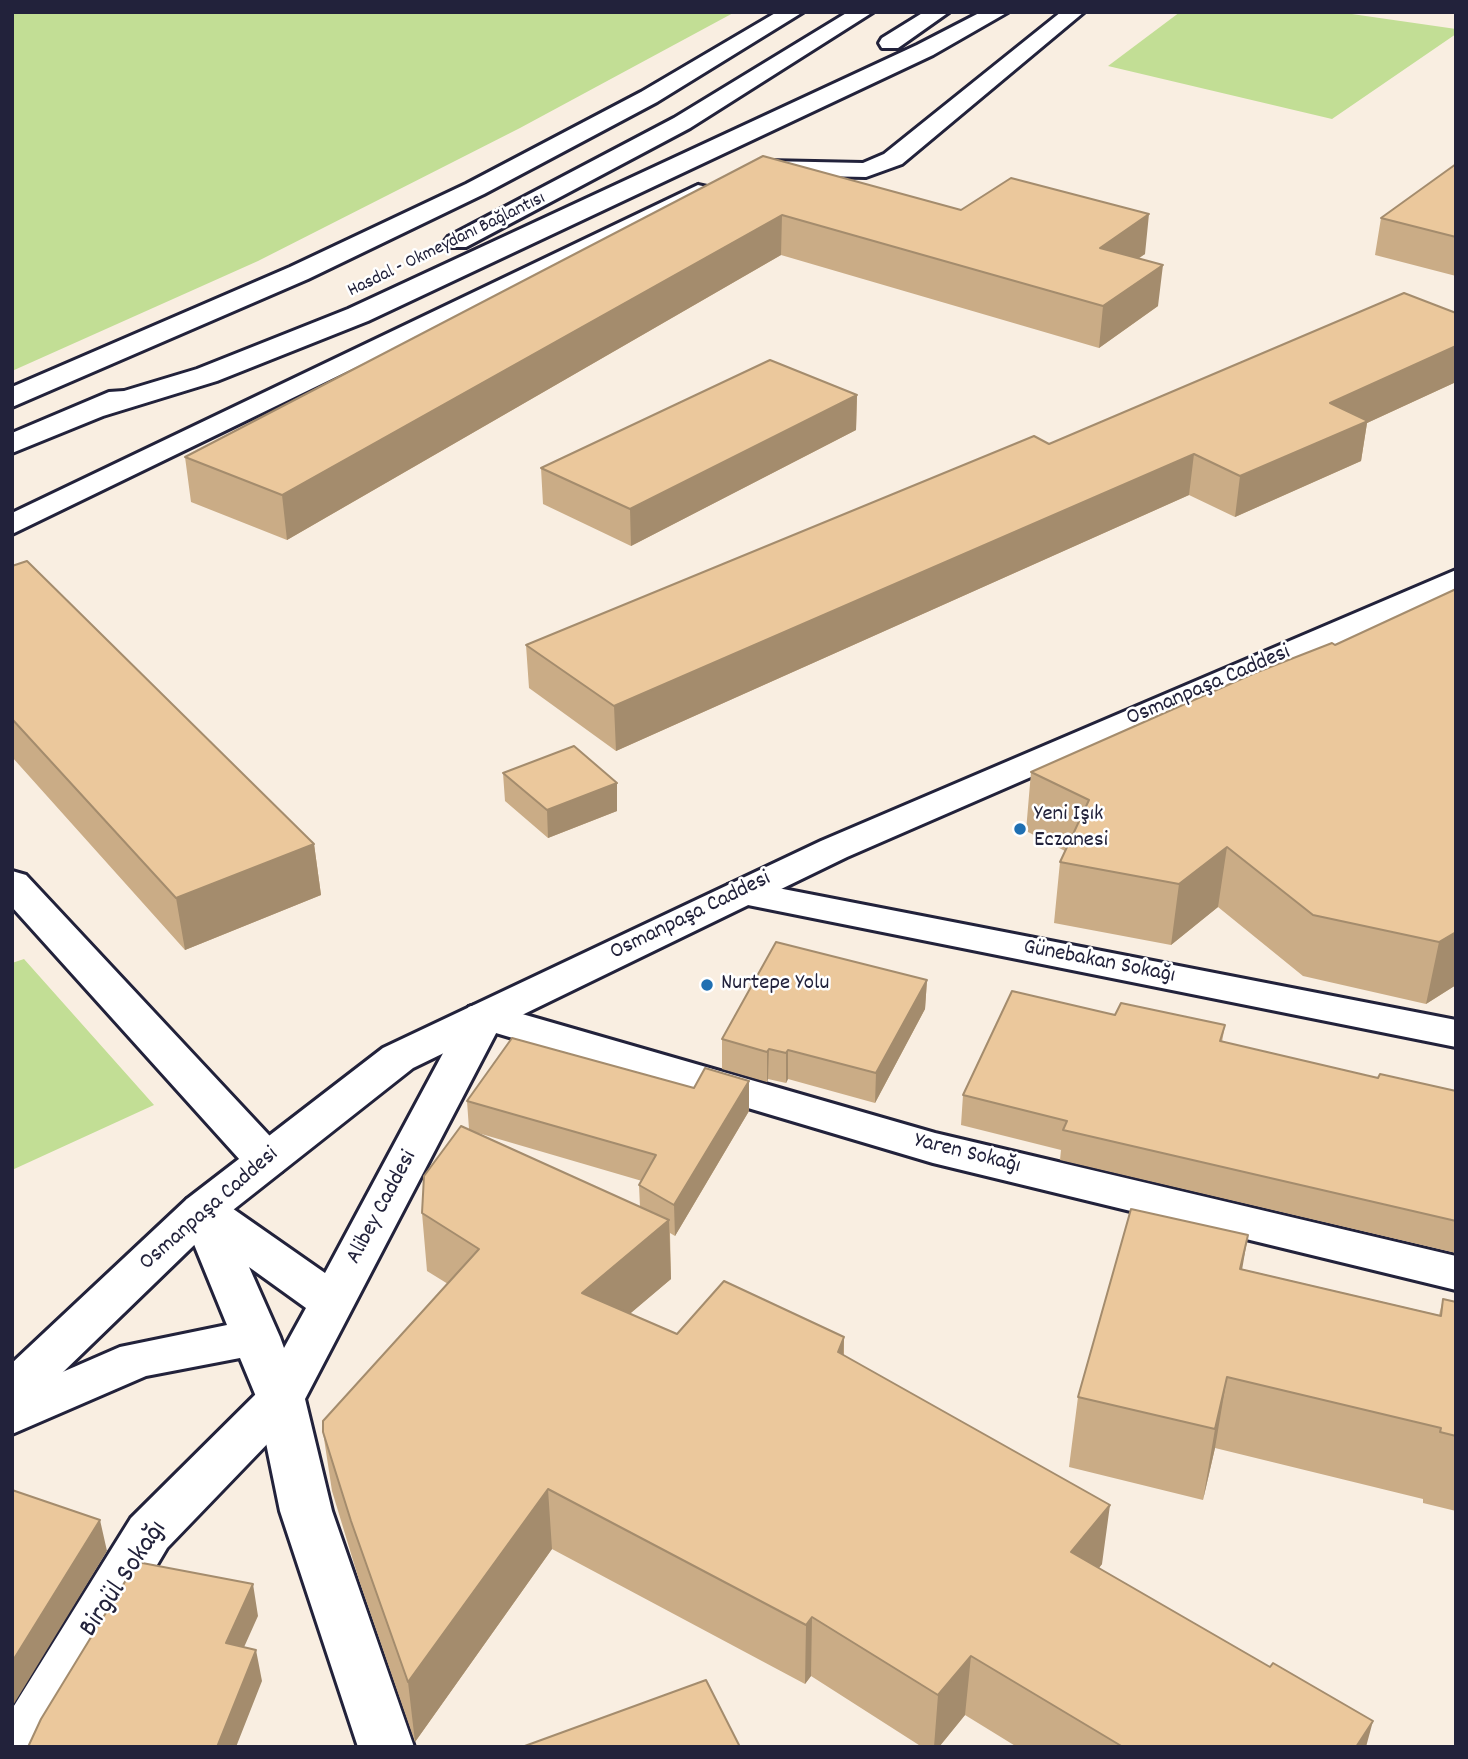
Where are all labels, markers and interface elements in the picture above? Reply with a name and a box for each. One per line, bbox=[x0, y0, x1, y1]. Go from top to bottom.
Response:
street label: Hasdal - Okmeydanı Bağlantısı bbox=[345, 188, 549, 304]
street label: Osmanpaşa Caddesi bbox=[1123, 640, 1295, 734]
place label: Yeni Işık Eczanesi bbox=[1034, 802, 1108, 856]
marker: Yeni Işık Eczanesi bbox=[1012, 821, 1028, 837]
street label: Osmanpaşa Caddesi bbox=[606, 866, 776, 968]
street label: Günebakan Sokağı bbox=[1021, 935, 1177, 991]
place label: Nurtepe Yolu bbox=[721, 971, 829, 999]
marker: Nurtepe Yolu bbox=[699, 977, 715, 993]
street label: Yaren Sokağı bbox=[911, 1128, 1023, 1182]
street label: Osmanpaşa Caddesi bbox=[135, 1142, 285, 1278]
street label: Alibey Caddesi bbox=[342, 1146, 424, 1270]
street label: Birgül Sokağı bbox=[74, 1515, 176, 1645]

